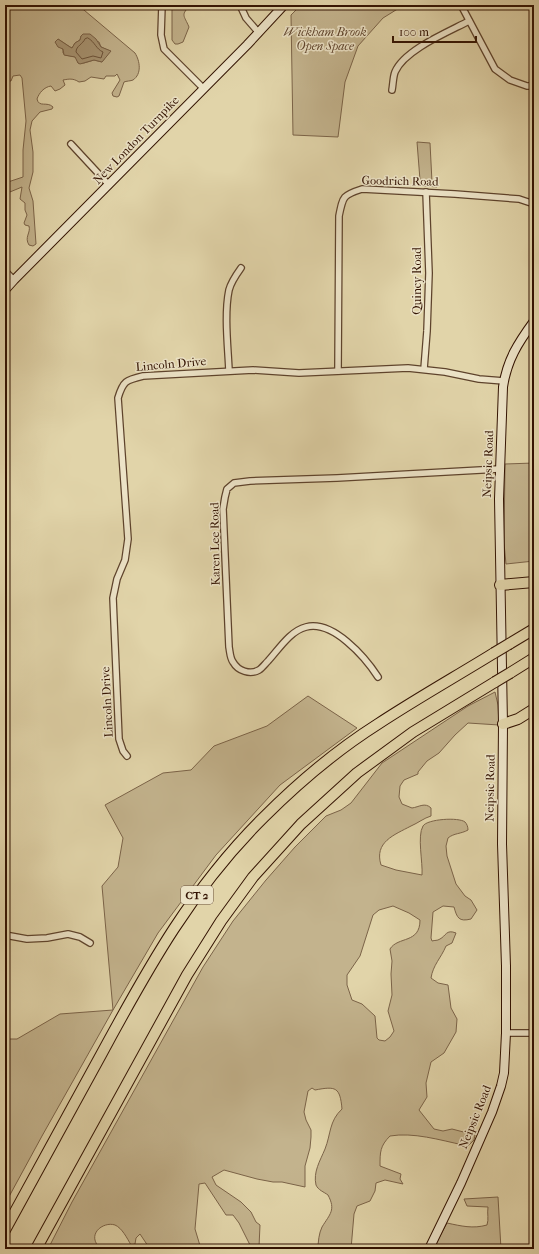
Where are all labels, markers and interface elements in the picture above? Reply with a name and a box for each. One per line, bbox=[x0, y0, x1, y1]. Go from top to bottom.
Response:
scale bar bbox=[393, 18, 476, 44]
park label: Wickham Brook Open Space bbox=[284, 25, 366, 53]
text: 100 m bbox=[399, 25, 429, 39]
street label: New London Turnpike bbox=[90, 93, 182, 187]
street label: Goodrich Road bbox=[361, 173, 439, 189]
street label: Quincy Road bbox=[410, 247, 424, 315]
street label: Lincoln Drive bbox=[135, 354, 207, 374]
street label: Neipsic Road bbox=[480, 430, 496, 498]
street label: Karen Lee Road bbox=[207, 502, 223, 586]
street label: Lincoln Drive bbox=[98, 666, 116, 738]
street label: Neipsic Road bbox=[482, 754, 498, 822]
road number: CT 2 bbox=[181, 886, 213, 904]
street label: Neipsic Road bbox=[456, 1083, 494, 1151]

